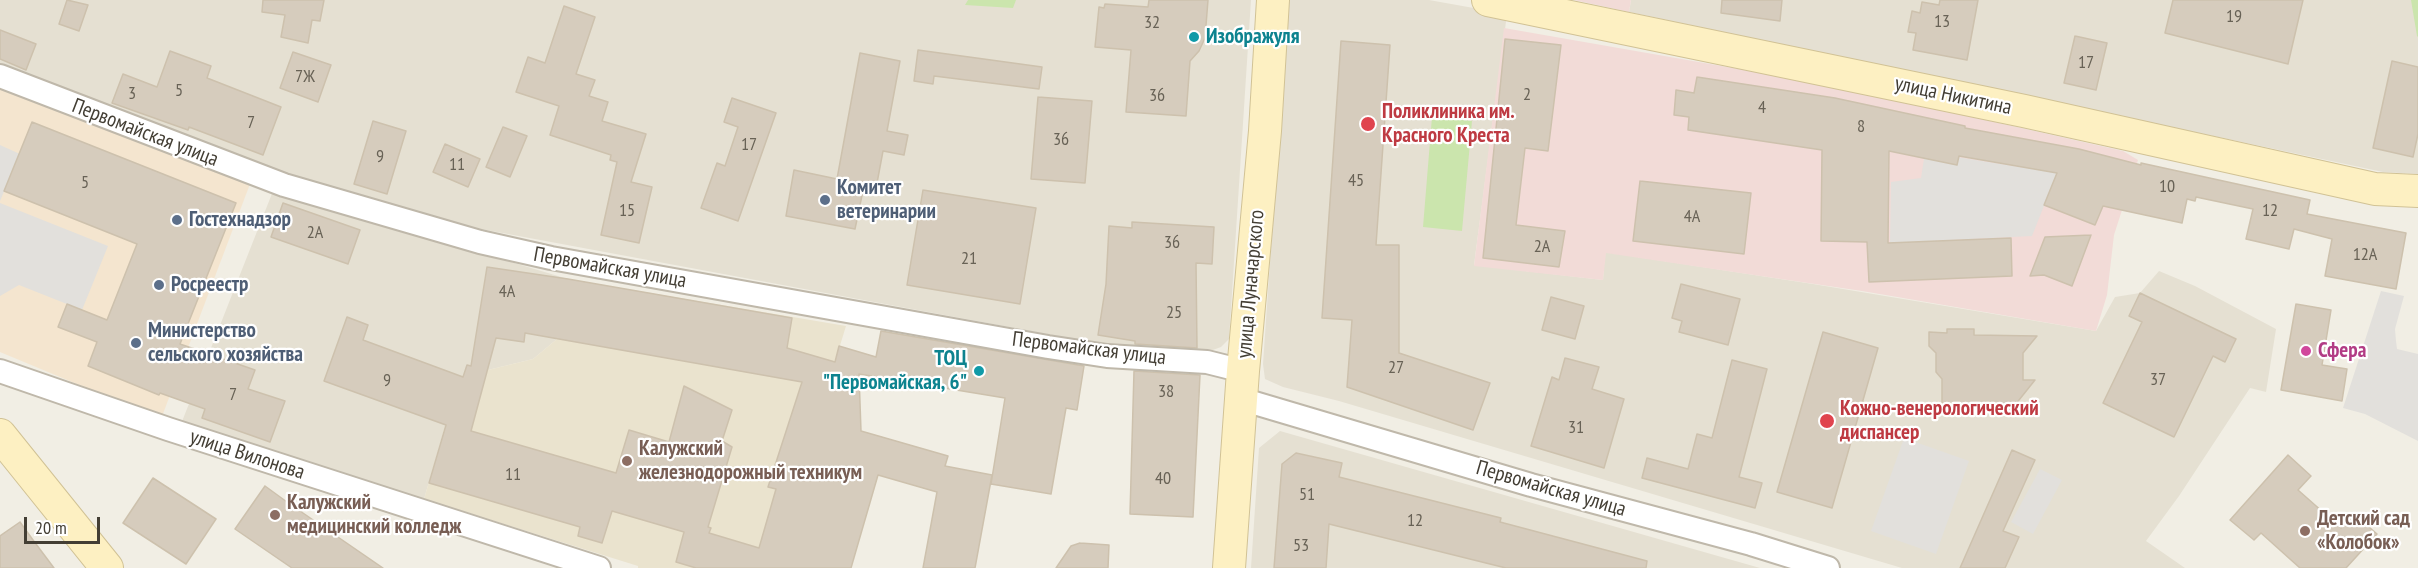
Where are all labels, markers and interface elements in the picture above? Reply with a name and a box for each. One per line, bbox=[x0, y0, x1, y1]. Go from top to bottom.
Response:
house number: 19 bbox=[2226, 6, 2242, 28]
house number: 13 bbox=[1934, 11, 1950, 33]
house number: 32 bbox=[1144, 12, 1160, 34]
place label: Изображуля bbox=[1206, 24, 1300, 50]
marker: Изображуля bbox=[1187, 30, 1201, 44]
house number: 17 bbox=[2078, 52, 2094, 74]
house number: 7Ж bbox=[295, 66, 315, 88]
street label: улица Никитина bbox=[1892, 71, 2014, 121]
house number: 5 bbox=[175, 80, 183, 102]
house number: 3 bbox=[128, 83, 136, 105]
house number: 2 bbox=[1523, 84, 1531, 106]
house number: 36 bbox=[1149, 85, 1165, 107]
street label: Первомайская улица bbox=[68, 94, 222, 172]
house number: 4 bbox=[1758, 97, 1766, 119]
place label: Поликлиника им. Красного Креста bbox=[1382, 99, 1515, 149]
house number: 7 bbox=[247, 112, 255, 134]
marker: Поликлиника им. Красного Креста bbox=[1359, 115, 1377, 133]
house number: 8 bbox=[1857, 116, 1865, 138]
house number: 36 bbox=[1053, 129, 1069, 151]
house number: 17 bbox=[741, 134, 757, 156]
house number: 9 bbox=[376, 146, 384, 168]
house number: 11 bbox=[449, 154, 465, 176]
house number: 45 bbox=[1348, 170, 1364, 192]
house number: 5 bbox=[81, 172, 89, 194]
place label: Комитет ветеринарии bbox=[837, 175, 936, 225]
house number: 10 bbox=[2159, 176, 2175, 198]
marker: Комитет ветеринарии bbox=[818, 193, 832, 207]
house number: 15 bbox=[619, 200, 635, 222]
house number: 12 bbox=[2262, 200, 2278, 222]
house number: 4А bbox=[1684, 206, 1700, 228]
place label: Гостехнадзор bbox=[189, 207, 291, 233]
street label: улица Луначарского bbox=[1232, 209, 1270, 359]
marker: Гостехнадзор bbox=[170, 213, 184, 227]
house number: 2А bbox=[307, 222, 323, 244]
house number: 36 bbox=[1164, 232, 1180, 254]
house number: 2А bbox=[1534, 236, 1550, 258]
street label: Первомайская улица bbox=[532, 242, 688, 294]
house number: 12А bbox=[2353, 244, 2377, 266]
house number: 21 bbox=[961, 248, 977, 270]
place label: Росреестр bbox=[171, 272, 248, 298]
marker: Росреестр bbox=[152, 278, 166, 292]
house number: 4А bbox=[499, 281, 515, 303]
house number: 25 bbox=[1166, 302, 1182, 324]
place label: Министерство сельского хозяйства bbox=[148, 318, 303, 368]
street label: Первомайская улица bbox=[1011, 327, 1167, 371]
marker: Министерство сельского хозяйства bbox=[129, 336, 143, 350]
place label: Сфера bbox=[2318, 338, 2366, 364]
marker: Сфера bbox=[2299, 344, 2313, 358]
place label: ТОЦ "Первомайская, 6" bbox=[823, 346, 967, 396]
house number: 27 bbox=[1388, 357, 1404, 379]
marker: ТОЦ "Первомайская, 6" bbox=[972, 364, 986, 378]
house number: 37 bbox=[2150, 369, 2166, 391]
house number: 9 bbox=[383, 370, 391, 392]
house number: 38 bbox=[1158, 381, 1174, 403]
house number: 7 bbox=[229, 384, 237, 406]
place label: Кожно-венерологический диспансер bbox=[1840, 396, 2039, 446]
marker: Кожно-венерологический диспансер bbox=[1818, 412, 1836, 430]
house number: 31 bbox=[1568, 417, 1584, 439]
street label: улица Вилонова bbox=[186, 425, 308, 485]
place label: Калужский железнодорожный техникум bbox=[639, 436, 862, 486]
marker: Калужский железнодорожный техникум bbox=[620, 454, 634, 468]
street label: Первомайская улица bbox=[1473, 456, 1629, 522]
house number: 11 bbox=[505, 464, 521, 486]
house number: 40 bbox=[1155, 468, 1171, 490]
house number: 51 bbox=[1299, 484, 1315, 506]
place label: Калужский медицинский колледж bbox=[287, 490, 462, 540]
scale bar bbox=[27, 505, 104, 543]
place label: Детский сад «Колобок» bbox=[2317, 506, 2410, 556]
marker: Калужский медицинский колледж bbox=[268, 508, 282, 522]
house number: 12 bbox=[1407, 510, 1423, 532]
text: 20 m bbox=[35, 516, 67, 539]
marker: Детский сад «Колобок» bbox=[2298, 524, 2312, 538]
house number: 53 bbox=[1293, 535, 1309, 557]

